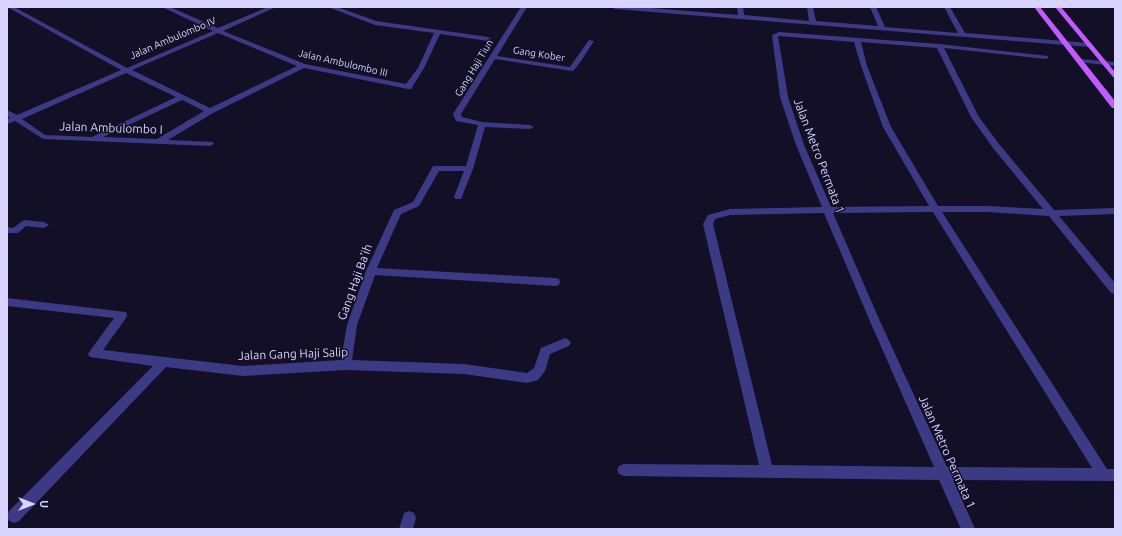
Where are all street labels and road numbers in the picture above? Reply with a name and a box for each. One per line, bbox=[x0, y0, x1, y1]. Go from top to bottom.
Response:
street label: Jalan Ambulombo IV bbox=[128, 14, 218, 62]
street label: Gang Haji Tiun bbox=[452, 37, 496, 99]
street label: Gang Kober bbox=[512, 44, 566, 64]
street label: Jalan Ambulombo III bbox=[297, 47, 389, 79]
street label: Jalan Metro Permata 1 bbox=[790, 96, 848, 216]
street label: Jalan Ambulombo I bbox=[59, 119, 163, 137]
street label: Gang Haji Ba'ih bbox=[335, 242, 375, 322]
street label: Jalan Gang Haji Salip bbox=[238, 345, 348, 363]
street label: Jalan Metro Permata 1 bbox=[916, 393, 978, 511]

